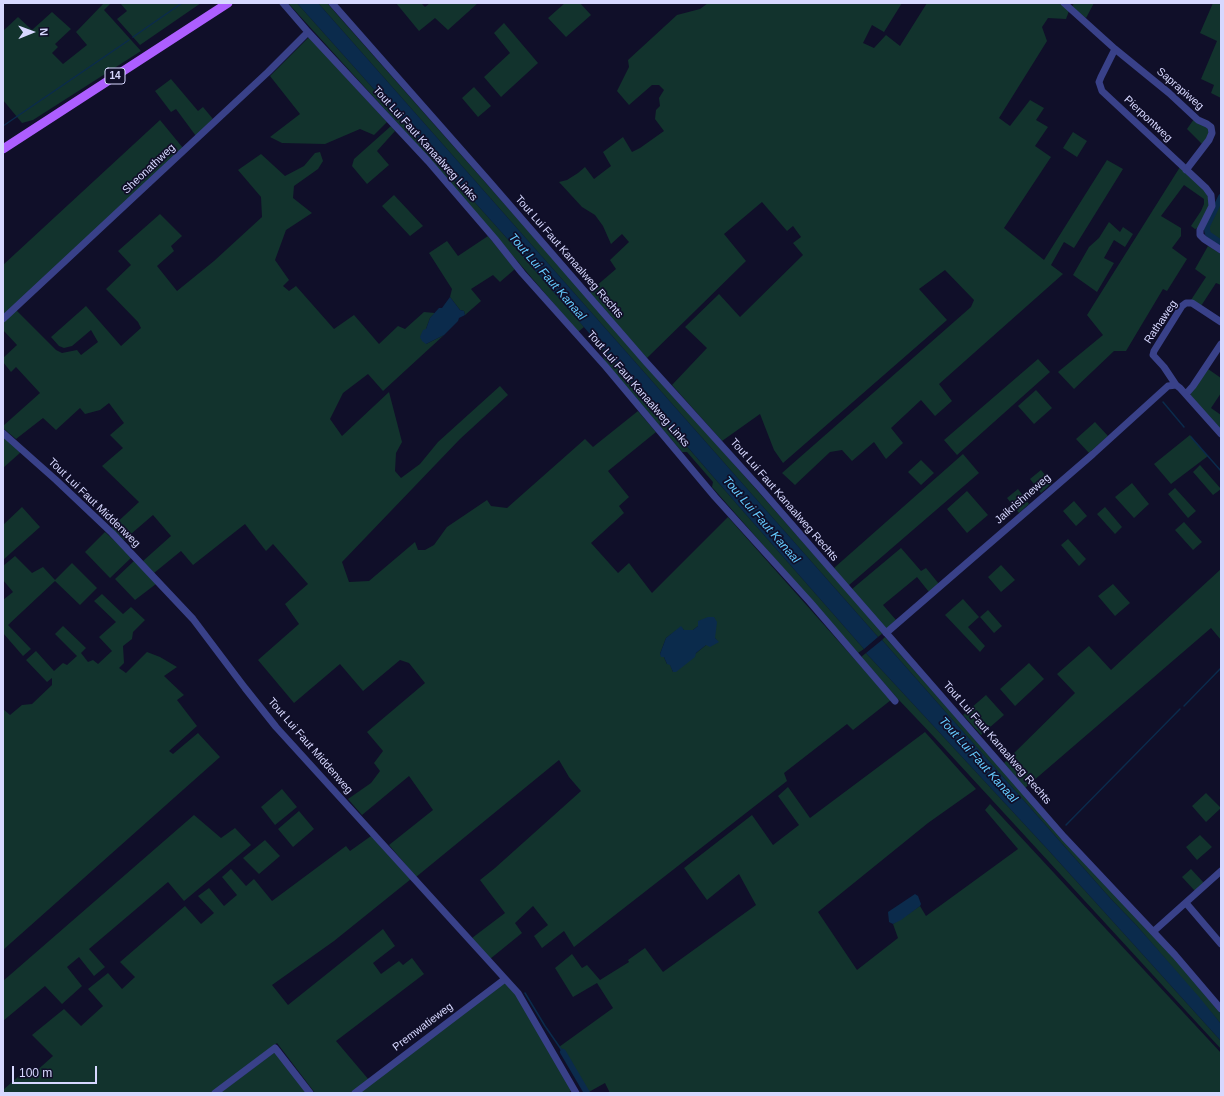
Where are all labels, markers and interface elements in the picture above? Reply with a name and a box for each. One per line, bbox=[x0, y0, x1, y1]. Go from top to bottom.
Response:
north arrow bbox=[12, 12, 52, 52]
text: N bbox=[38, 28, 50, 36]
street label: Saprapiweg bbox=[1154, 65, 1206, 113]
road number: 14 bbox=[105, 68, 125, 84]
street label: Tout Lui Faut Kanaalweg Links bbox=[370, 84, 480, 204]
street label: Pierpontweg bbox=[1121, 93, 1175, 145]
street label: Sheonathweg bbox=[120, 141, 178, 197]
street label: Tout Lui Faut Kanaalweg Rechts bbox=[512, 193, 626, 321]
water label: Tout Lui Faut Kanaal bbox=[505, 231, 589, 323]
street label: Rathaweg bbox=[1142, 298, 1180, 346]
street label: Tout Lui Faut Kanaalweg Links bbox=[584, 328, 692, 450]
street label: Tout Lui Faut Kanaalweg Rechts bbox=[727, 436, 841, 564]
street label: Tout Lui Faut Middenweg bbox=[45, 456, 143, 550]
street label: Jaikrishneweg bbox=[992, 471, 1054, 527]
water label: Tout Lui Faut Kanaal bbox=[719, 474, 803, 566]
street label: Tout Lui Faut Kanaalweg Rechts bbox=[940, 679, 1054, 807]
street label: Tout Lui Faut Middenweg bbox=[265, 695, 355, 797]
water label: Tout Lui Faut Kanaal bbox=[936, 714, 1020, 806]
street label: Premwatieweg bbox=[390, 1000, 456, 1054]
scale bar bbox=[14, 1058, 99, 1084]
text: 100 m bbox=[19, 1066, 52, 1080]

